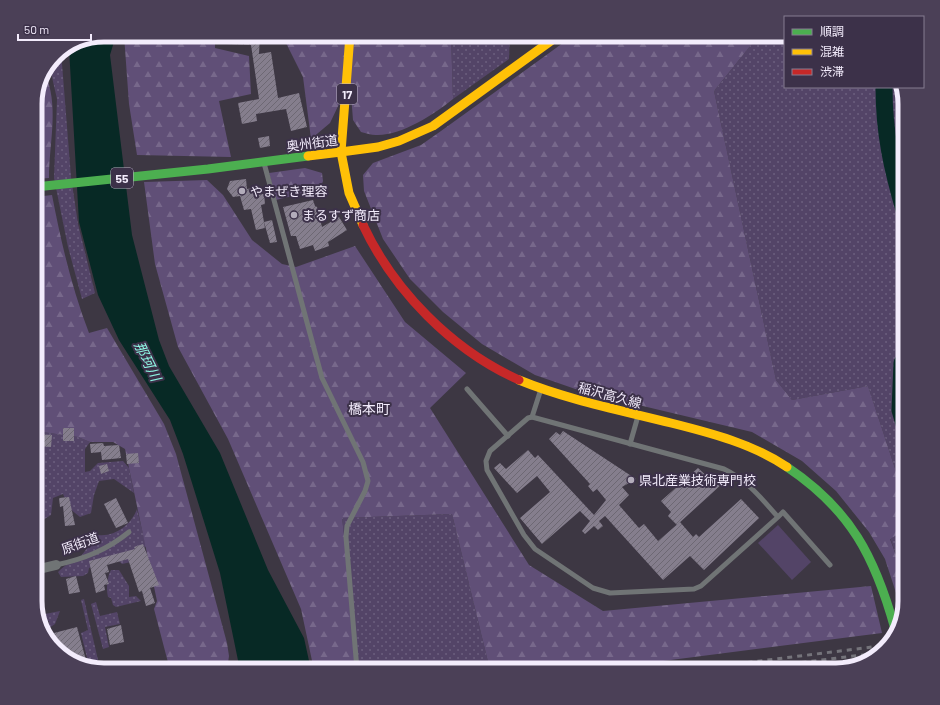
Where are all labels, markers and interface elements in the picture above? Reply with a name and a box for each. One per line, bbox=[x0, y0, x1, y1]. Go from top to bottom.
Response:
scale bar bbox=[18, 16, 91, 42]
legend bbox=[784, 16, 924, 88]
text: 50 m bbox=[24, 22, 49, 36]
text: 順調 bbox=[820, 24, 844, 38]
text: 混雑 bbox=[820, 44, 844, 58]
text: 渋滞 bbox=[820, 64, 844, 78]
road number: 17 bbox=[337, 84, 357, 104]
street label: 奥州街道 bbox=[285, 131, 339, 155]
road number: 55 bbox=[111, 168, 133, 188]
place label: やまぜき理容 bbox=[250, 183, 328, 199]
marker: やまぜき理容 bbox=[237, 186, 247, 196]
place label: まるすず商店 bbox=[302, 207, 380, 223]
marker: まるすず商店 bbox=[289, 210, 299, 220]
water label: 那珂川 bbox=[131, 338, 166, 385]
street label: 稲沢高久線 bbox=[577, 379, 643, 411]
district label: 橋本町 bbox=[348, 400, 390, 417]
place label: 県北産業技術専門校 bbox=[639, 472, 756, 488]
marker: 県北産業技術専門校 bbox=[626, 475, 636, 485]
street label: 原街道 bbox=[59, 529, 101, 557]

